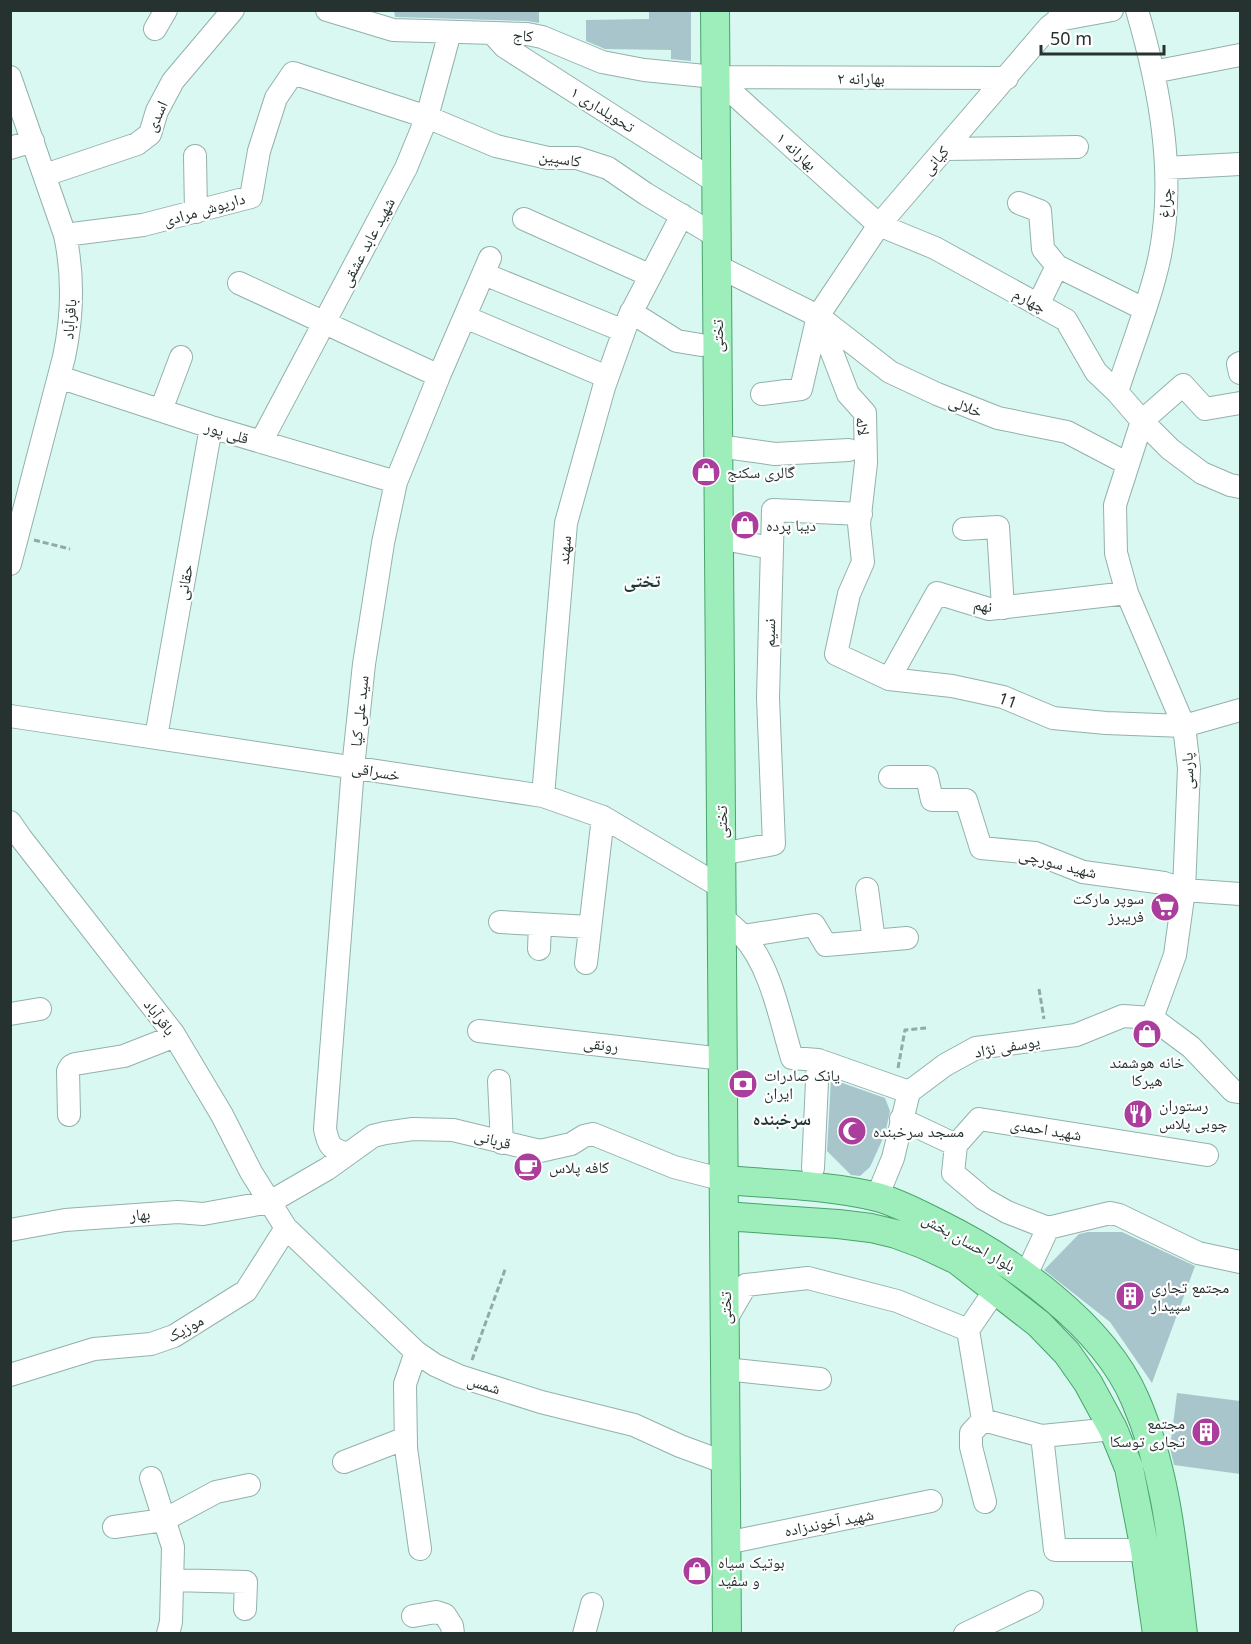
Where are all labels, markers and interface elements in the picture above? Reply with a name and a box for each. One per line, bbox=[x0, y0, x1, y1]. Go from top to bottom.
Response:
scale bar bbox=[1041, 18, 1164, 56]
street label: کاج bbox=[512, 23, 535, 47]
text: 50 m bbox=[1050, 26, 1092, 50]
street label: بهارانه ۲ bbox=[837, 67, 885, 89]
street label: تحویلداری ۱ bbox=[567, 81, 640, 138]
street label: اسدی bbox=[139, 97, 173, 135]
street label: بهارانه ۱ bbox=[772, 127, 822, 175]
street label: کیانی bbox=[916, 140, 954, 179]
street label: کاسپین bbox=[538, 144, 583, 172]
street label: داریوش مرادی bbox=[161, 187, 247, 231]
street label: چراغ bbox=[1153, 187, 1177, 219]
street label: شهید عابد عشقی bbox=[334, 193, 400, 291]
street label: چهارم bbox=[1010, 282, 1050, 318]
street label: باقرآباد bbox=[56, 298, 82, 340]
street label: تختی bbox=[706, 319, 728, 352]
street label: خلالی bbox=[946, 390, 986, 422]
street label: قلی پور bbox=[201, 415, 252, 449]
street label: لاله bbox=[851, 415, 875, 437]
shop icon: گالری سکنج bbox=[690, 456, 722, 488]
place label: گالری سکنج bbox=[727, 461, 795, 483]
shop icon: دیبا پرده bbox=[729, 509, 761, 541]
place label: دیبا پرده bbox=[766, 514, 816, 536]
street label: سهند bbox=[552, 535, 576, 565]
street label: حقانی bbox=[170, 562, 198, 602]
district label: تختی bbox=[624, 568, 661, 592]
street label: نهم bbox=[972, 593, 994, 617]
street label: نسیم bbox=[758, 618, 780, 648]
street label: سید علی کیا bbox=[344, 674, 374, 748]
street label: 11 bbox=[996, 687, 1020, 713]
street label: پارسی bbox=[1176, 752, 1198, 790]
street label: خسراقی bbox=[350, 756, 402, 786]
street label: تختی bbox=[710, 805, 732, 838]
street label: شهید سورچی bbox=[1017, 843, 1099, 883]
place label: سوپر مارکت فریبرز bbox=[1073, 887, 1144, 927]
supermarket icon: سوپر مارکت فریبرز bbox=[1149, 891, 1181, 923]
street label: باقرآباد bbox=[139, 994, 181, 1040]
shop icon: خانه هوشمند هیرکا bbox=[1131, 1018, 1163, 1050]
street label: یوسفی نژاد bbox=[973, 1029, 1041, 1063]
street label: رونقی bbox=[582, 1031, 620, 1057]
place label: خانه هوشمند هیرکا bbox=[1109, 1051, 1185, 1091]
place label: یانک صادرات ایران bbox=[764, 1064, 840, 1104]
bank icon: یانک صادرات ایران bbox=[727, 1068, 759, 1100]
place label: رستوران چوبی پلاس bbox=[1159, 1094, 1228, 1134]
restaurant icon: رستوران چوبی پلاس bbox=[1122, 1098, 1154, 1130]
district label: سرخبنده bbox=[753, 1106, 811, 1130]
street label: شهید احمدی bbox=[1009, 1112, 1083, 1146]
mosque icon: مسجد سرخبنده bbox=[836, 1115, 868, 1147]
place label: مسجد سرخبنده bbox=[873, 1120, 964, 1142]
street label: قربانی bbox=[472, 1124, 514, 1154]
cafe icon: کافه پلاس bbox=[512, 1151, 544, 1183]
place label: کافه پلاس bbox=[549, 1156, 610, 1178]
street label: بهار bbox=[128, 1202, 151, 1226]
street label: بلوار احسان بخش bbox=[918, 1207, 1020, 1277]
place label: مجتمع تجاری سپیدار bbox=[1150, 1276, 1229, 1316]
building icon: مجتمع تجاری سپیدار bbox=[1114, 1280, 1146, 1312]
street label: تختی bbox=[714, 1291, 736, 1324]
street label: موزیک bbox=[163, 1309, 207, 1347]
street label: شمس bbox=[465, 1369, 503, 1399]
place label: مجتمع تجاری توسکا bbox=[1110, 1412, 1185, 1452]
building icon: مجتمع تجاری توسکا bbox=[1190, 1416, 1222, 1448]
street label: شهید آخوندزاده bbox=[782, 1503, 876, 1541]
place label: بوتیک سیاه و سفید bbox=[718, 1551, 785, 1591]
shop icon: بوتیک سیاه و سفید bbox=[681, 1555, 713, 1587]

